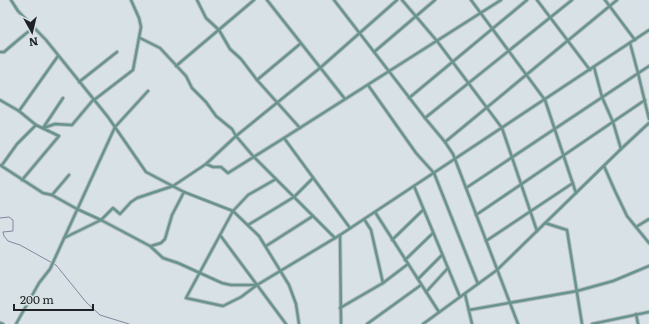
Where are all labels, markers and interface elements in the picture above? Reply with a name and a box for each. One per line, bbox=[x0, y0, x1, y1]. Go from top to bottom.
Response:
north arrow bbox=[12, 12, 52, 52]
text: N bbox=[28, 34, 39, 51]
scale bar bbox=[14, 286, 93, 312]
text: 200 m bbox=[20, 290, 54, 308]

